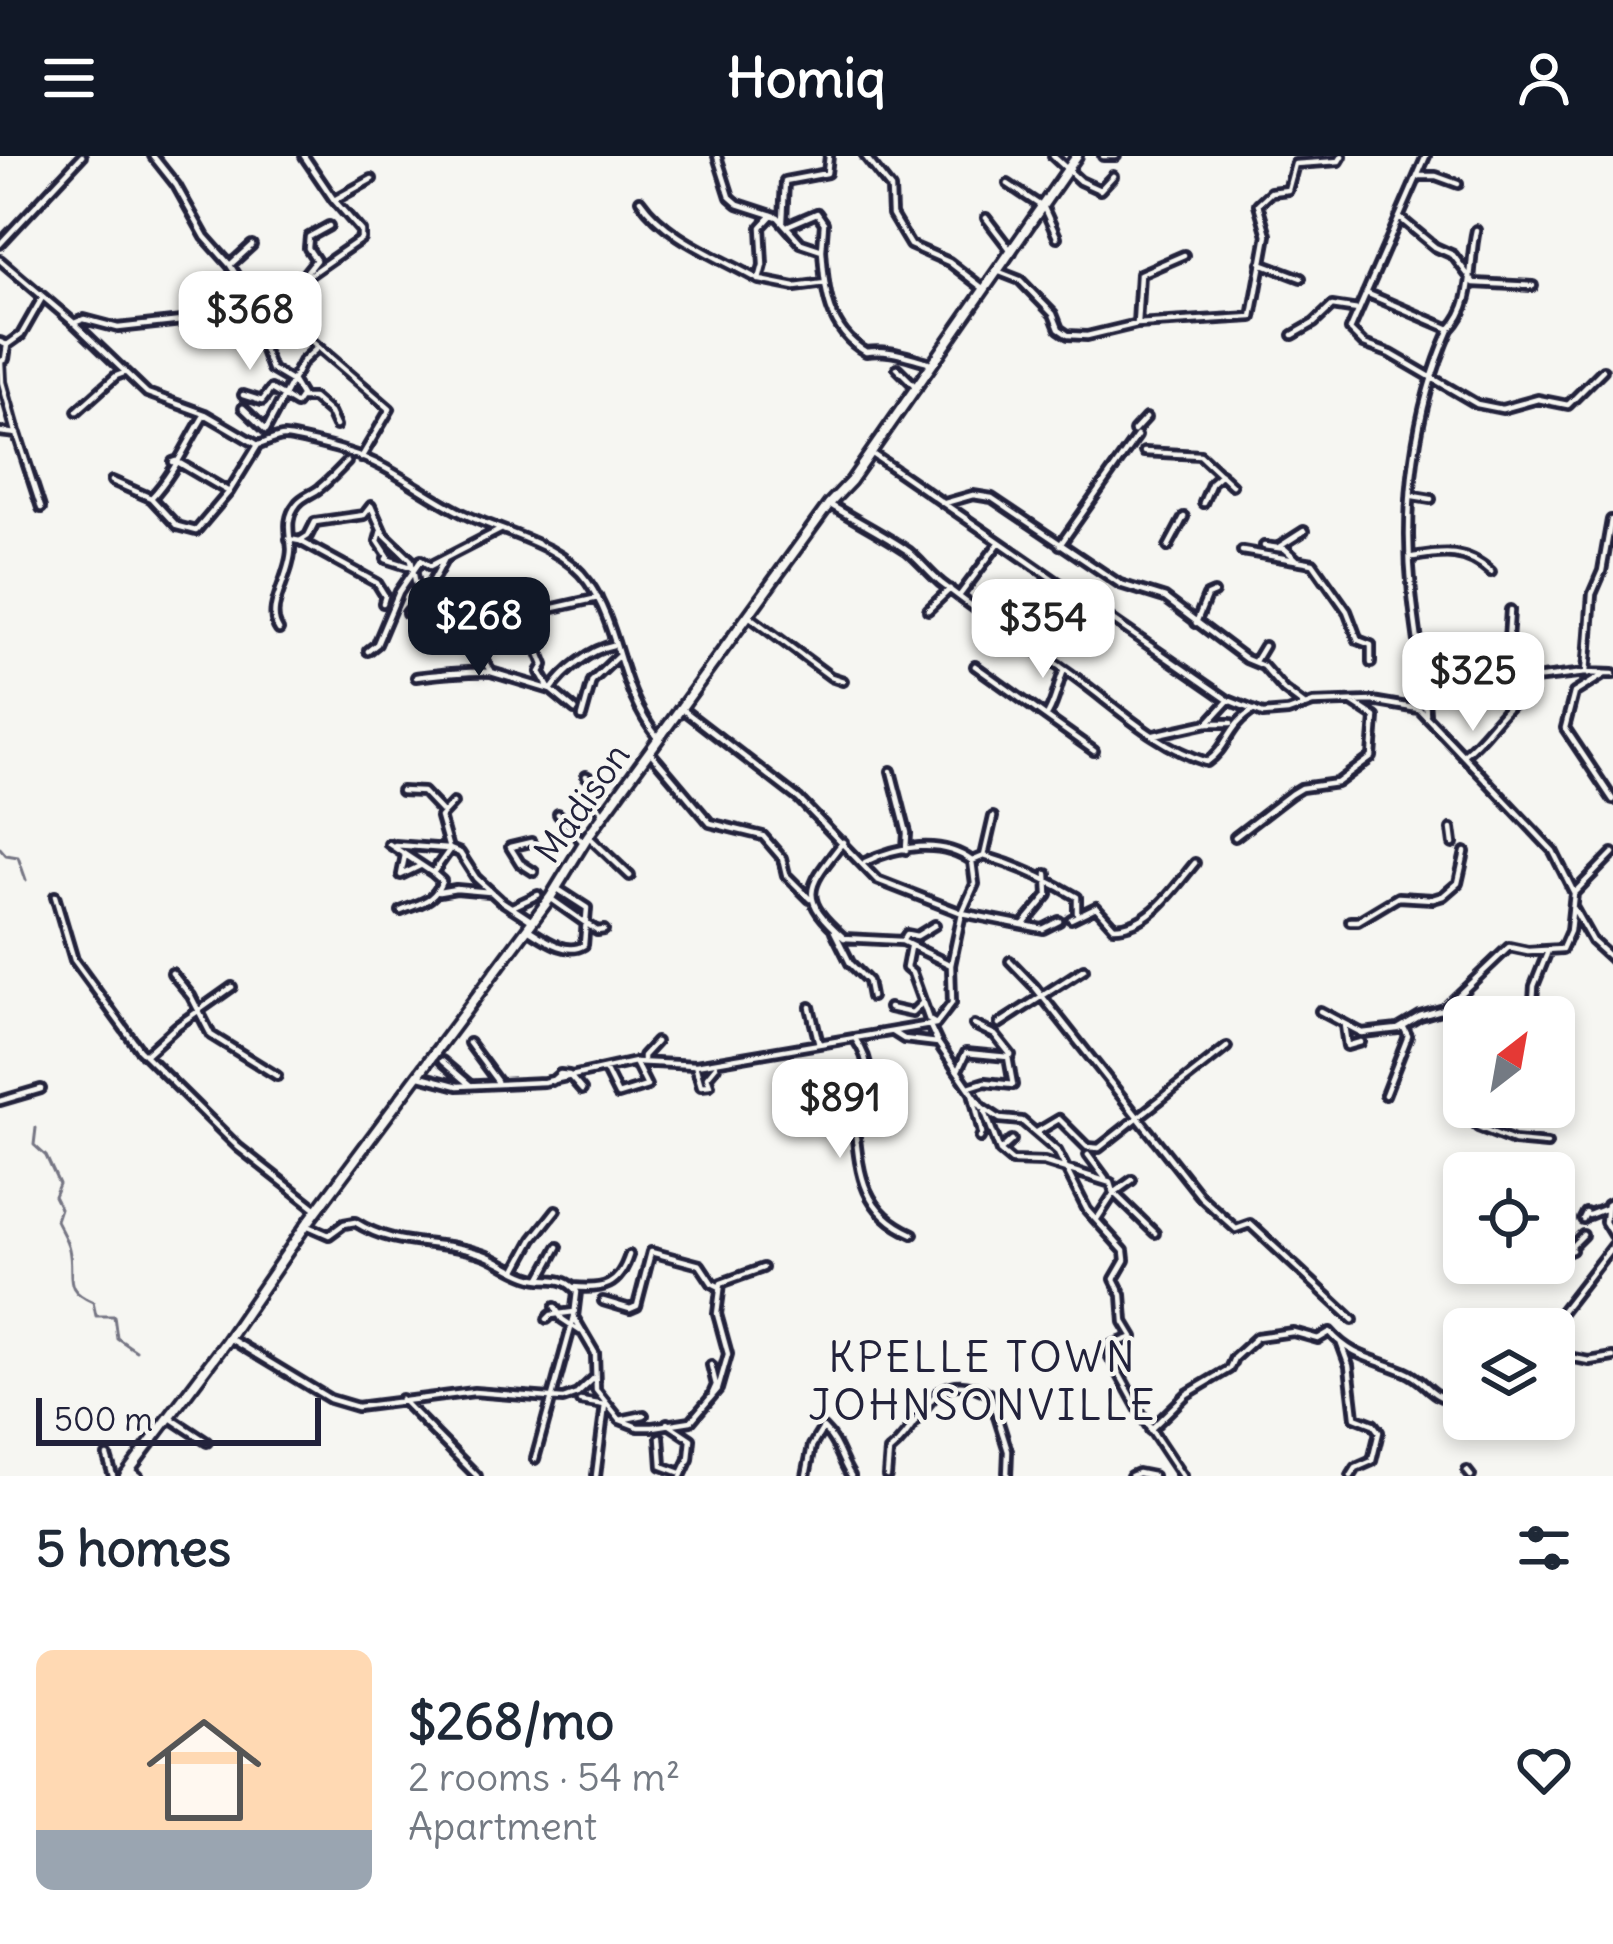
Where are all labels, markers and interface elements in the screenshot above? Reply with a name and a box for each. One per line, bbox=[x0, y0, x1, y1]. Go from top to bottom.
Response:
text: Homiq bbox=[727, 44, 886, 112]
icon: menu bbox=[36, 45, 102, 111]
icon: person bbox=[1511, 45, 1577, 111]
pin: $368 bbox=[179, 271, 321, 373]
text: $368 bbox=[206, 285, 294, 334]
pin: $268 bbox=[408, 577, 550, 679]
pin: $354 bbox=[972, 579, 1114, 681]
text: $268 bbox=[435, 591, 523, 640]
text: $354 bbox=[999, 593, 1087, 642]
pin: $325 bbox=[1402, 632, 1544, 734]
text: $325 bbox=[1429, 646, 1517, 695]
street label: Madison bbox=[525, 734, 639, 872]
north arrow bbox=[1443, 996, 1575, 1128]
map controls bbox=[1443, 996, 1575, 1440]
pin: $891 bbox=[769, 1059, 911, 1161]
text: $891 bbox=[799, 1073, 881, 1122]
button: locate bbox=[1443, 1152, 1575, 1284]
button: layers bbox=[1443, 1308, 1575, 1440]
district label: KPELLE TOWN JOHNSONVILLE bbox=[808, 1331, 1158, 1431]
scale bar bbox=[36, 1392, 321, 1445]
text: 500 m bbox=[54, 1398, 153, 1440]
icon: filters bbox=[1511, 1515, 1577, 1581]
text: 5 homes bbox=[36, 1516, 231, 1580]
text: $268/mo bbox=[408, 1689, 614, 1753]
icon: home bbox=[132, 1698, 276, 1842]
icon: heart bbox=[1511, 1737, 1577, 1803]
text: 2 rooms · 54 m² bbox=[408, 1753, 680, 1802]
text: Apartment bbox=[408, 1802, 597, 1851]

